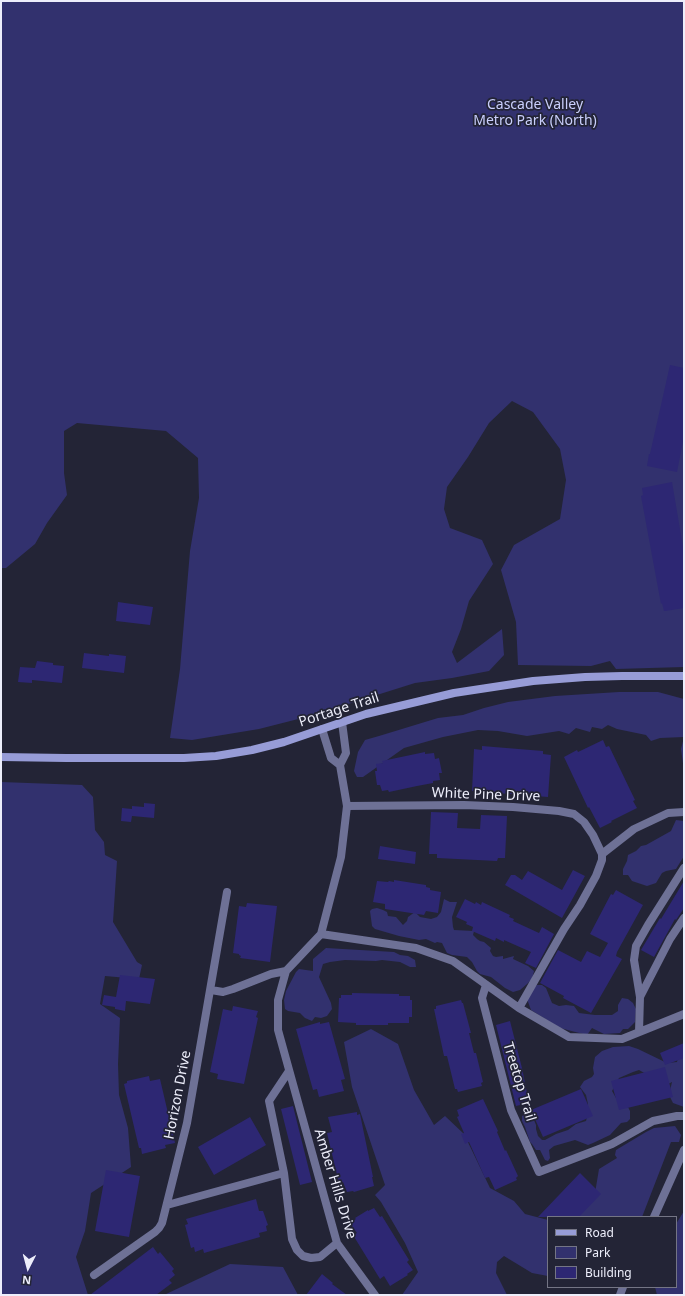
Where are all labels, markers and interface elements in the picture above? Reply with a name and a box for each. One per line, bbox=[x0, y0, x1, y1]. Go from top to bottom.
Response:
park label: Cascade Valley Metro Park (North) bbox=[473, 97, 597, 130]
street label: Portage Trail bbox=[297, 689, 381, 731]
street label: White Pine Drive bbox=[431, 785, 541, 805]
street label: Treetop Trail bbox=[499, 1040, 539, 1124]
street label: Horizon Drive bbox=[161, 1049, 195, 1141]
street label: Amber Hills Drive bbox=[310, 1127, 360, 1241]
legend bbox=[547, 1216, 677, 1288]
text: Road bbox=[585, 1224, 614, 1241]
text: Park bbox=[585, 1244, 610, 1261]
north arrow bbox=[8, 1248, 48, 1288]
text: Building bbox=[585, 1264, 632, 1281]
text: N bbox=[21, 1273, 32, 1288]

